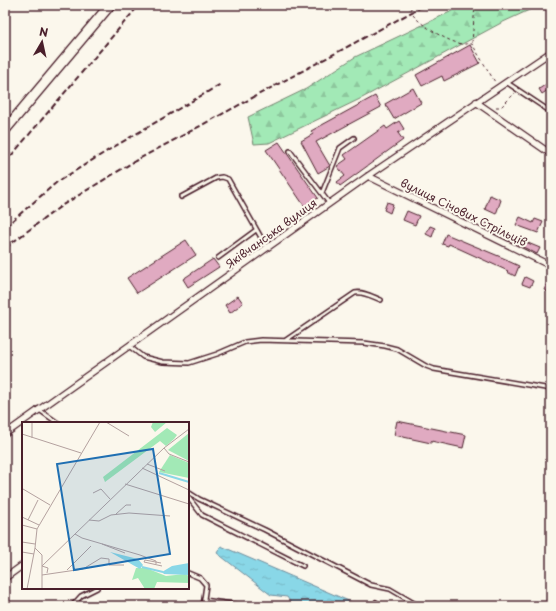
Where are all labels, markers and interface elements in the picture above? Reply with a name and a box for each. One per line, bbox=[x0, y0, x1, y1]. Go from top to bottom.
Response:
north arrow bbox=[22, 22, 62, 62]
text: N bbox=[38, 23, 50, 41]
street label: вулиця Січових Стрільців bbox=[398, 174, 530, 250]
street label: Яківчанська вулиця bbox=[222, 194, 320, 272]
inset map bbox=[22, 422, 189, 589]

